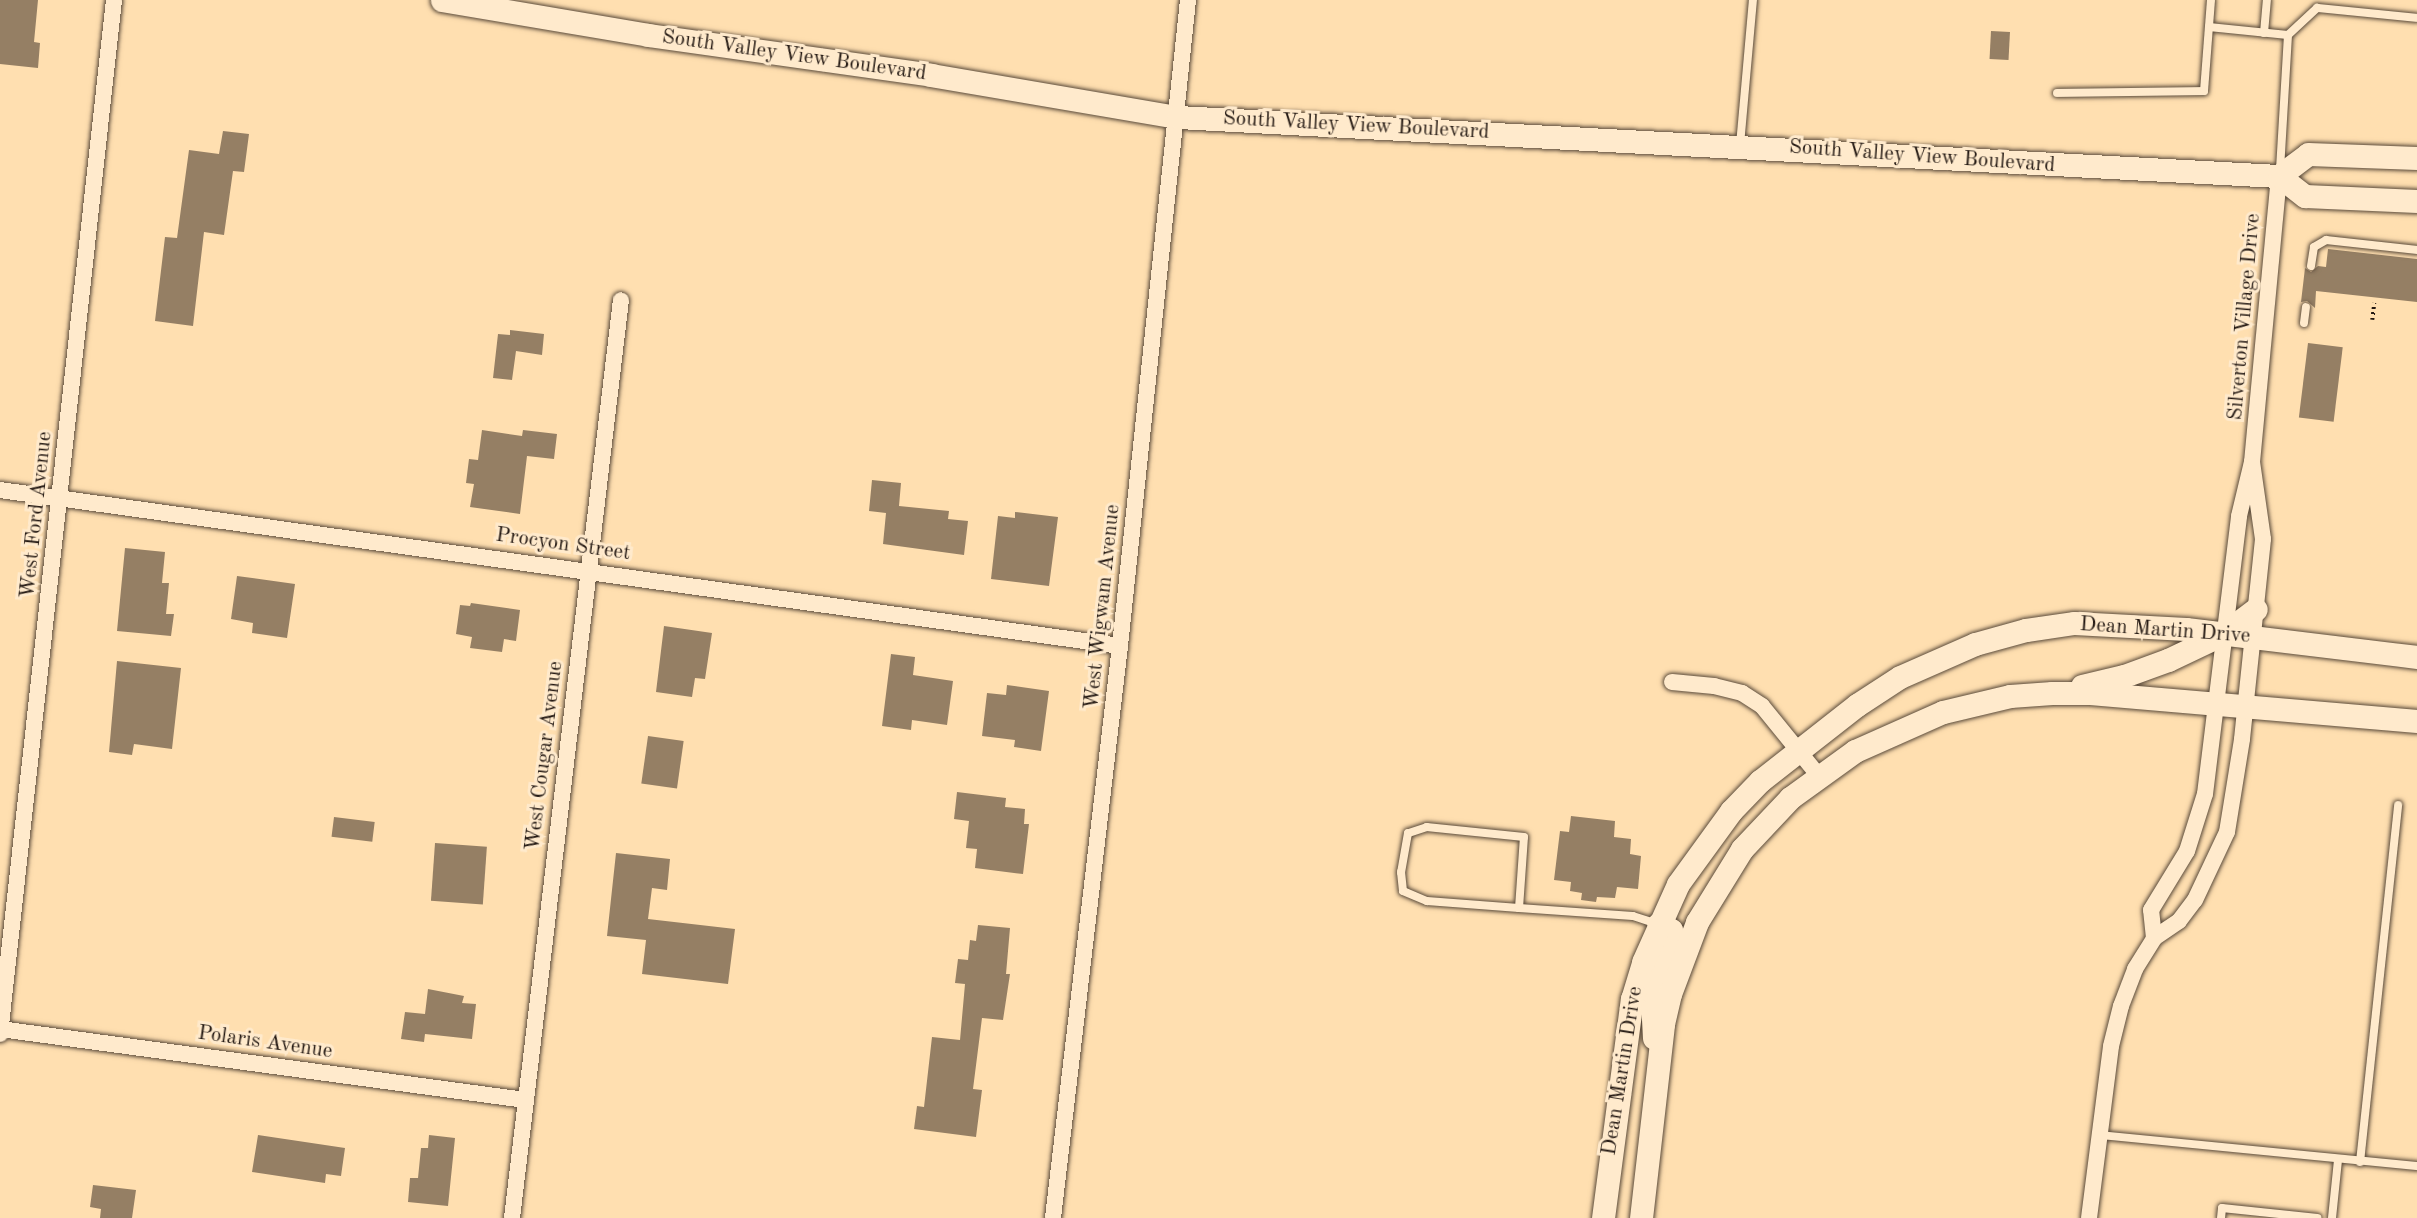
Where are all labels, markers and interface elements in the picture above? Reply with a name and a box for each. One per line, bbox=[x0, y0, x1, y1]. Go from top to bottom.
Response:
street label: South Valley View Boulevard bbox=[660, 25, 928, 87]
street label: South Valley View Boulevard bbox=[1222, 106, 1490, 146]
street label: South Valley View Boulevard bbox=[1788, 135, 2056, 179]
street label: Silverton Village Drive bbox=[2223, 212, 2267, 422]
street label: West Ford Avenue bbox=[16, 430, 58, 600]
street label: West Wigwam Avenue bbox=[1080, 503, 1126, 711]
street label: Procyon Street bbox=[494, 523, 632, 567]
street label: Dean Martin Drive bbox=[2079, 612, 2251, 650]
street label: West Cougar Avenue bbox=[521, 660, 569, 852]
street label: Dean Martin Drive bbox=[1597, 985, 1649, 1157]
street label: Polaris Avenue bbox=[196, 1021, 334, 1065]

